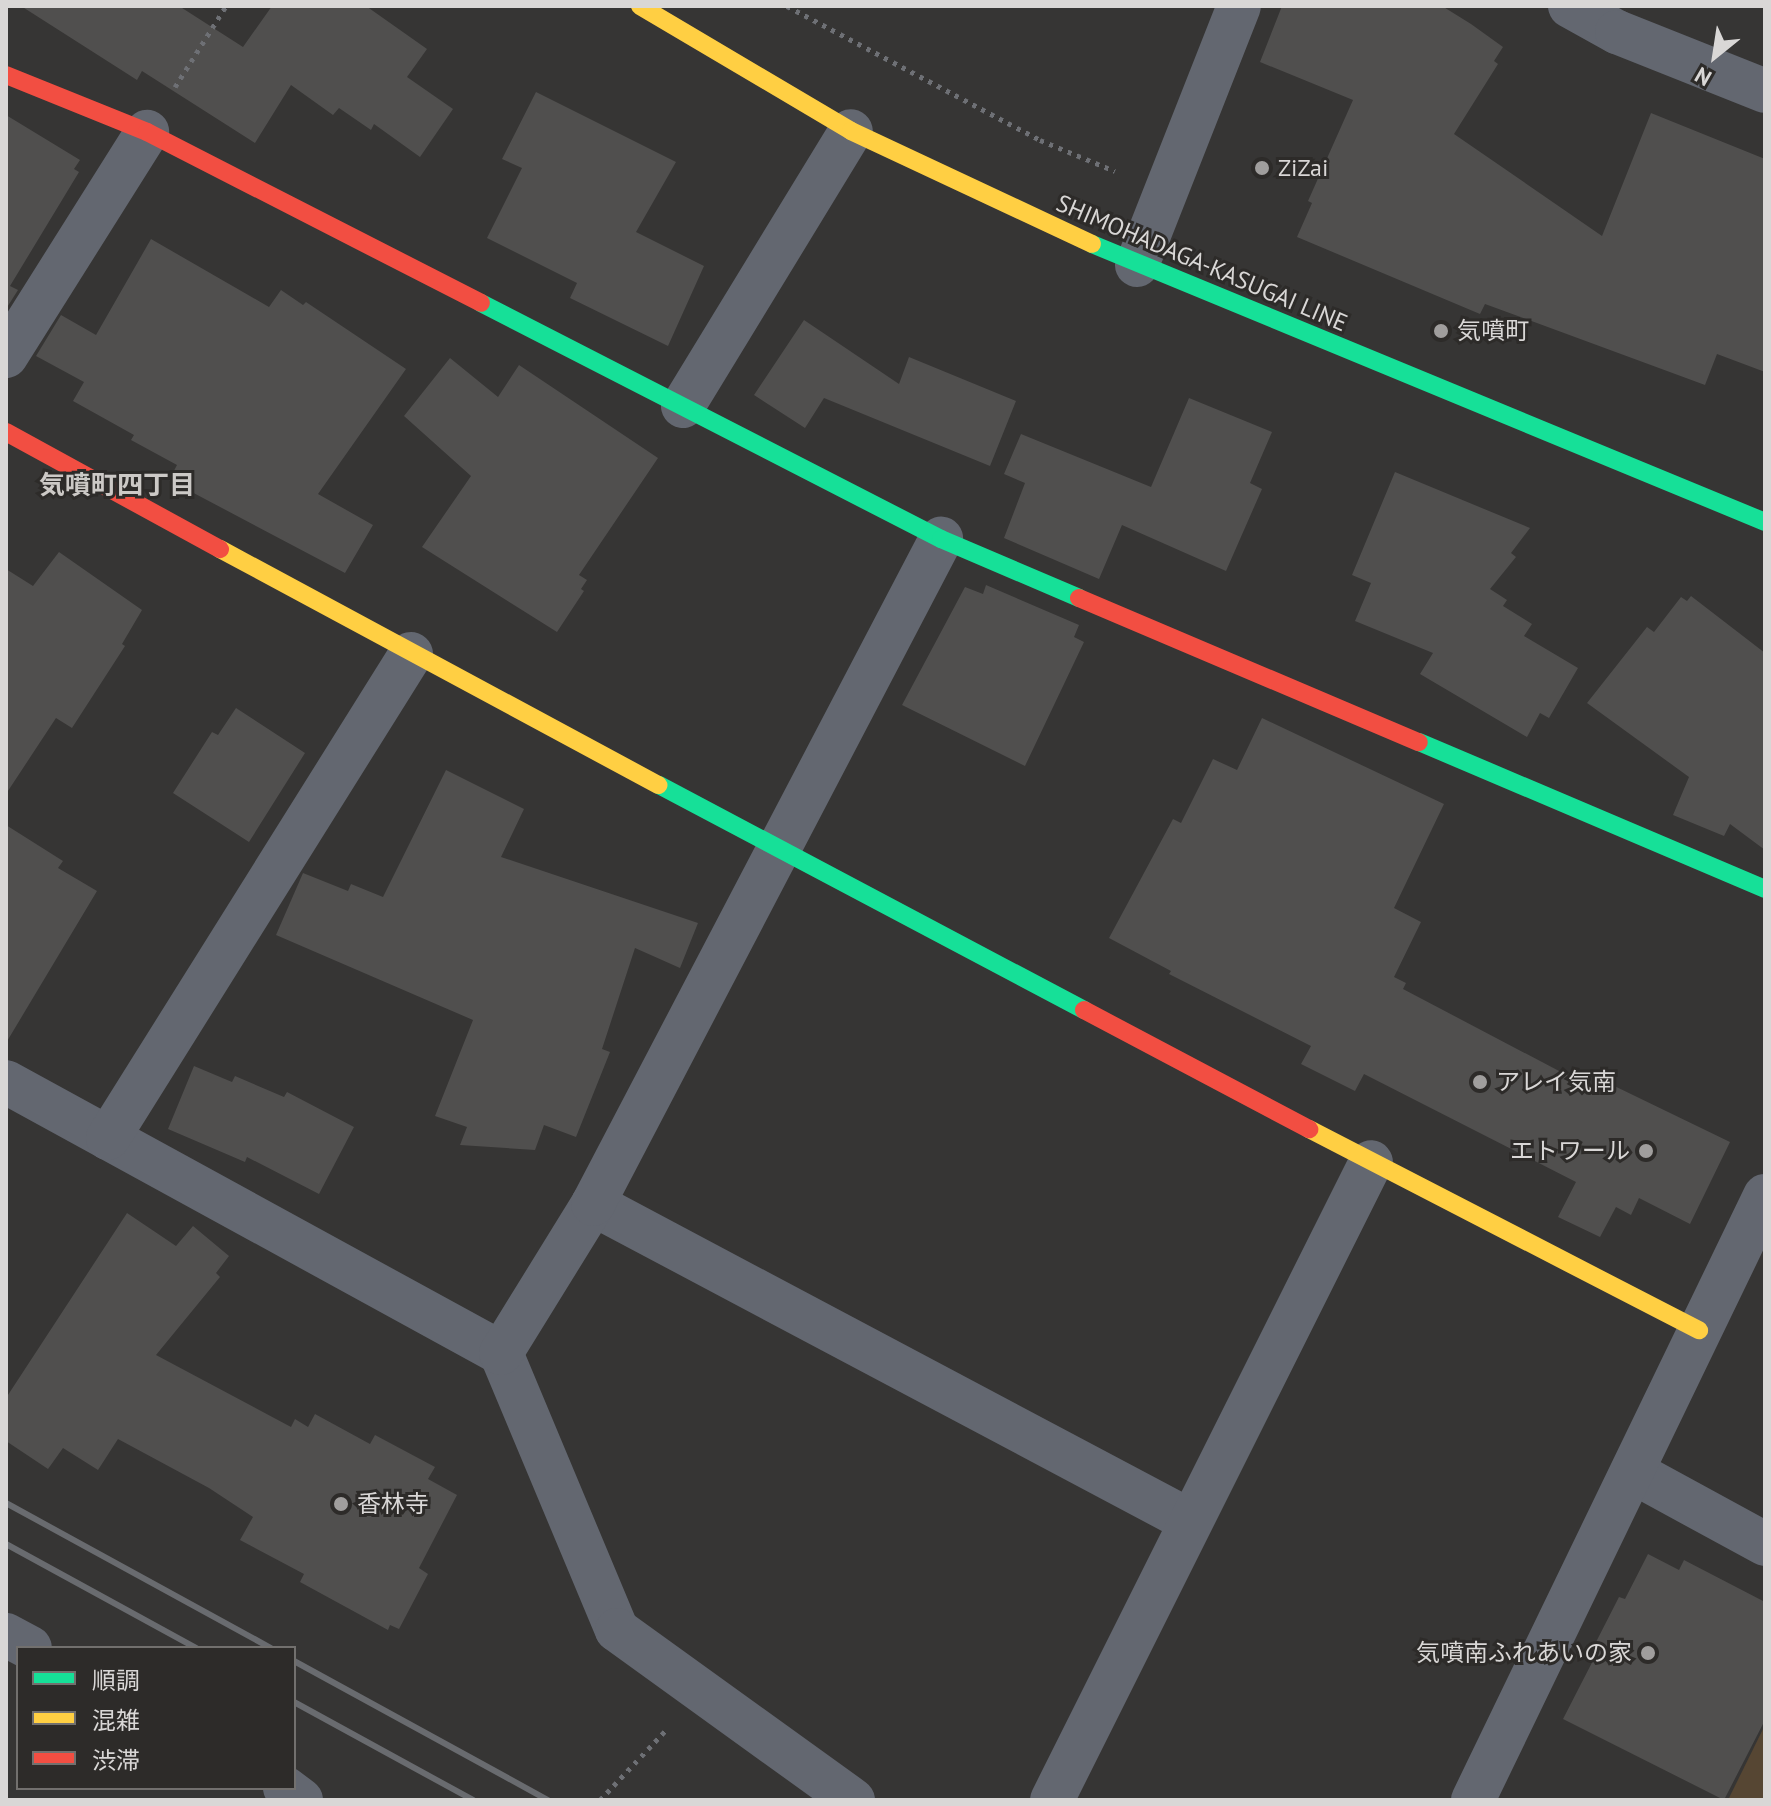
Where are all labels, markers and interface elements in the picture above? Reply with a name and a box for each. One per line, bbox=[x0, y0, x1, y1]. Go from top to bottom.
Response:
north arrow bbox=[1675, 16, 1755, 96]
text: N bbox=[1690, 61, 1716, 93]
place label: ZiZai bbox=[1278, 154, 1328, 182]
marker: ZiZai bbox=[1253, 159, 1271, 177]
street label: SHIMOHADAGA-KASUGAI LINE bbox=[1052, 189, 1352, 337]
place label: 気噴町 bbox=[1457, 317, 1529, 345]
marker: 気噴町 bbox=[1432, 322, 1450, 340]
district label: 気噴町四丁目 bbox=[39, 469, 195, 501]
place label: アレイ気南 bbox=[1496, 1068, 1616, 1096]
marker: アレイ気南 bbox=[1471, 1073, 1489, 1091]
place label: エトワール bbox=[1510, 1137, 1630, 1165]
marker: エトワール bbox=[1637, 1142, 1655, 1160]
place label: 香林寺 bbox=[357, 1490, 429, 1518]
marker: 香林寺 bbox=[332, 1495, 350, 1513]
place label: 気噴南ふれあいの家 bbox=[1416, 1639, 1632, 1667]
marker: 気噴南ふれあいの家 bbox=[1639, 1644, 1657, 1662]
legend bbox=[16, 1646, 296, 1790]
text: 順調 bbox=[92, 1665, 140, 1696]
text: 混雑 bbox=[92, 1705, 140, 1736]
text: 渋滞 bbox=[92, 1745, 140, 1776]

